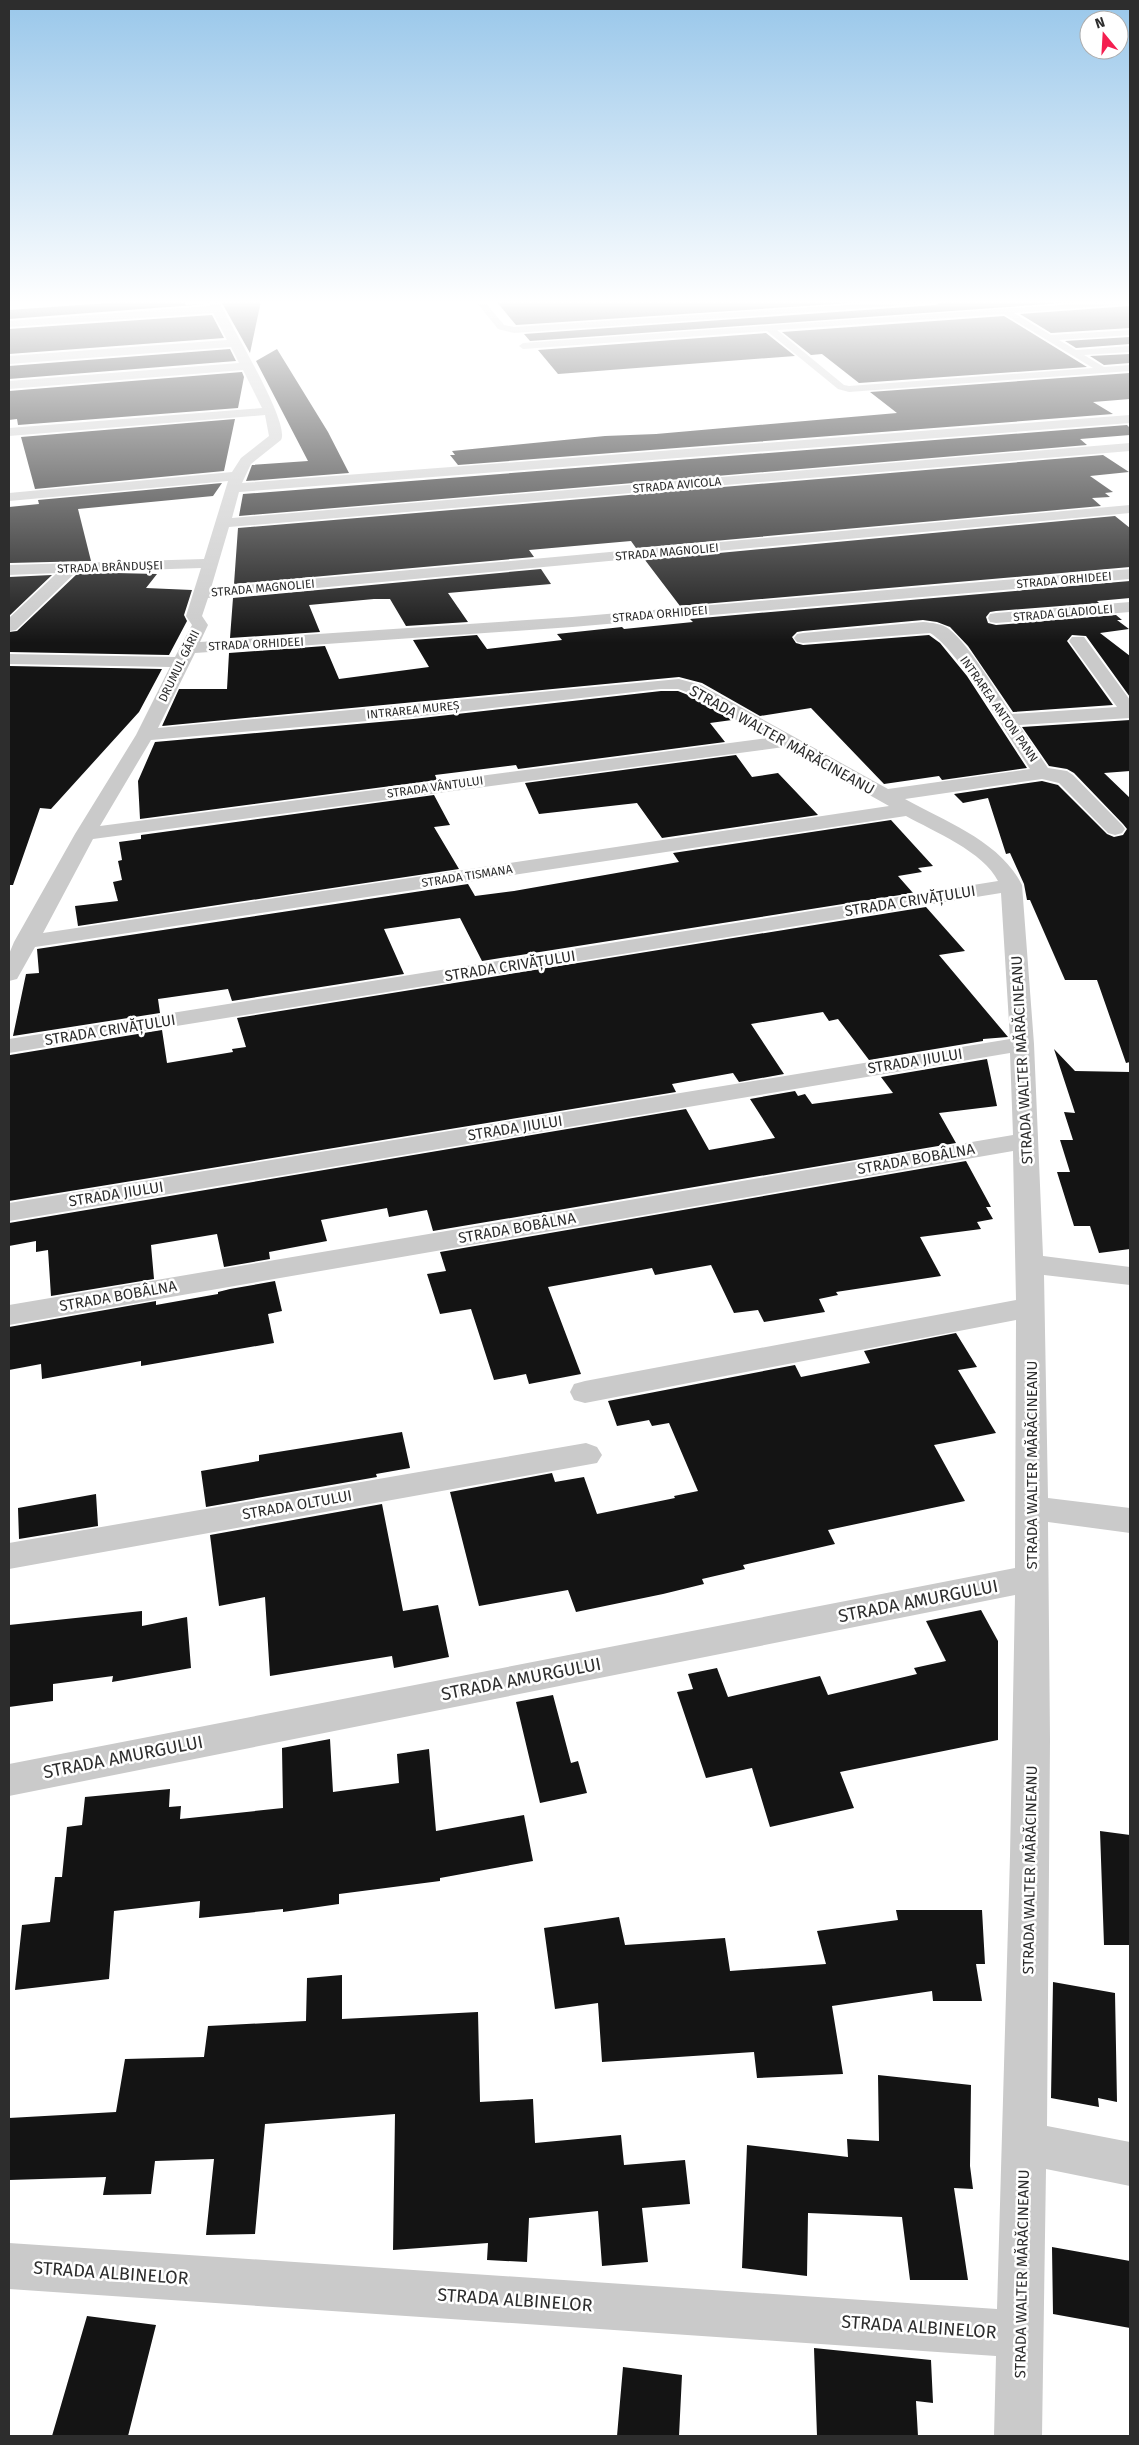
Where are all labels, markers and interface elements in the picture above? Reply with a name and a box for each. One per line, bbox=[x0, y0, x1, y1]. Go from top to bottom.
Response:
north arrow bbox=[1079, 10, 1129, 60]
text: N bbox=[1093, 14, 1107, 33]
street label: STRADA AVICOLA bbox=[632, 474, 722, 496]
street label: STRADA MAGNOLIEI bbox=[615, 540, 719, 564]
street label: STRADA BRÂNDUȘEI bbox=[57, 557, 163, 577]
street label: STRADA ORHIDEEI bbox=[1016, 569, 1112, 591]
street label: STRADA MAGNOLIEI bbox=[211, 576, 315, 600]
street label: STRADA GLADIOLEI bbox=[1012, 602, 1114, 624]
street label: STRADA ORHIDEEI bbox=[612, 603, 708, 625]
street label: DRUMUL GĂRII bbox=[155, 627, 202, 704]
street label: STRADA ORHIDEEI bbox=[208, 635, 304, 653]
street label: INTRAREA ANTON PANN bbox=[957, 653, 1041, 765]
street label: STRADA WALTER MĂRĂCINEANU bbox=[686, 681, 878, 799]
street label: INTRAREA MUREȘ bbox=[366, 698, 461, 723]
street label: STRADA VÂNTULUI bbox=[386, 772, 484, 801]
street label: STRADA TISMANA bbox=[421, 862, 514, 890]
street label: STRADA CRIVĂȚULUI bbox=[843, 882, 977, 921]
street label: STRADA CRIVĂȚULUI bbox=[443, 947, 577, 986]
street label: STRADA WALTER MĂRĂCINEANU bbox=[1008, 955, 1036, 1165]
street label: STRADA CRIVĂȚULUI bbox=[43, 1011, 177, 1050]
street label: STRADA JIULUI bbox=[866, 1045, 964, 1077]
street label: STRADA JIULUI bbox=[466, 1112, 564, 1144]
street label: STRADA BOBÂLNA bbox=[856, 1140, 976, 1178]
street label: STRADA JIULUI bbox=[67, 1178, 165, 1210]
street label: STRADA BOBÂLNA bbox=[457, 1209, 577, 1247]
street label: STRADA BOBÂLNA bbox=[58, 1277, 178, 1315]
street label: STRADA WALTER MĂRĂCINEANU bbox=[1023, 1360, 1041, 1570]
street label: STRADA OLTULUI bbox=[241, 1486, 353, 1524]
street label: STRADA AMURGULUI bbox=[836, 1575, 1000, 1627]
street label: STRADA AMURGULUI bbox=[439, 1653, 603, 1705]
street label: STRADA AMURGULUI bbox=[41, 1731, 205, 1783]
street label: STRADA WALTER MĂRĂCINEANU bbox=[1019, 1765, 1041, 1975]
street label: STRADA WALTER MĂRĂCINEANU bbox=[1011, 2169, 1033, 2379]
street label: STRADA ALBINELOR bbox=[33, 2257, 189, 2289]
street label: STRADA ALBINELOR bbox=[437, 2284, 593, 2316]
street label: STRADA ALBINELOR bbox=[841, 2311, 997, 2343]

